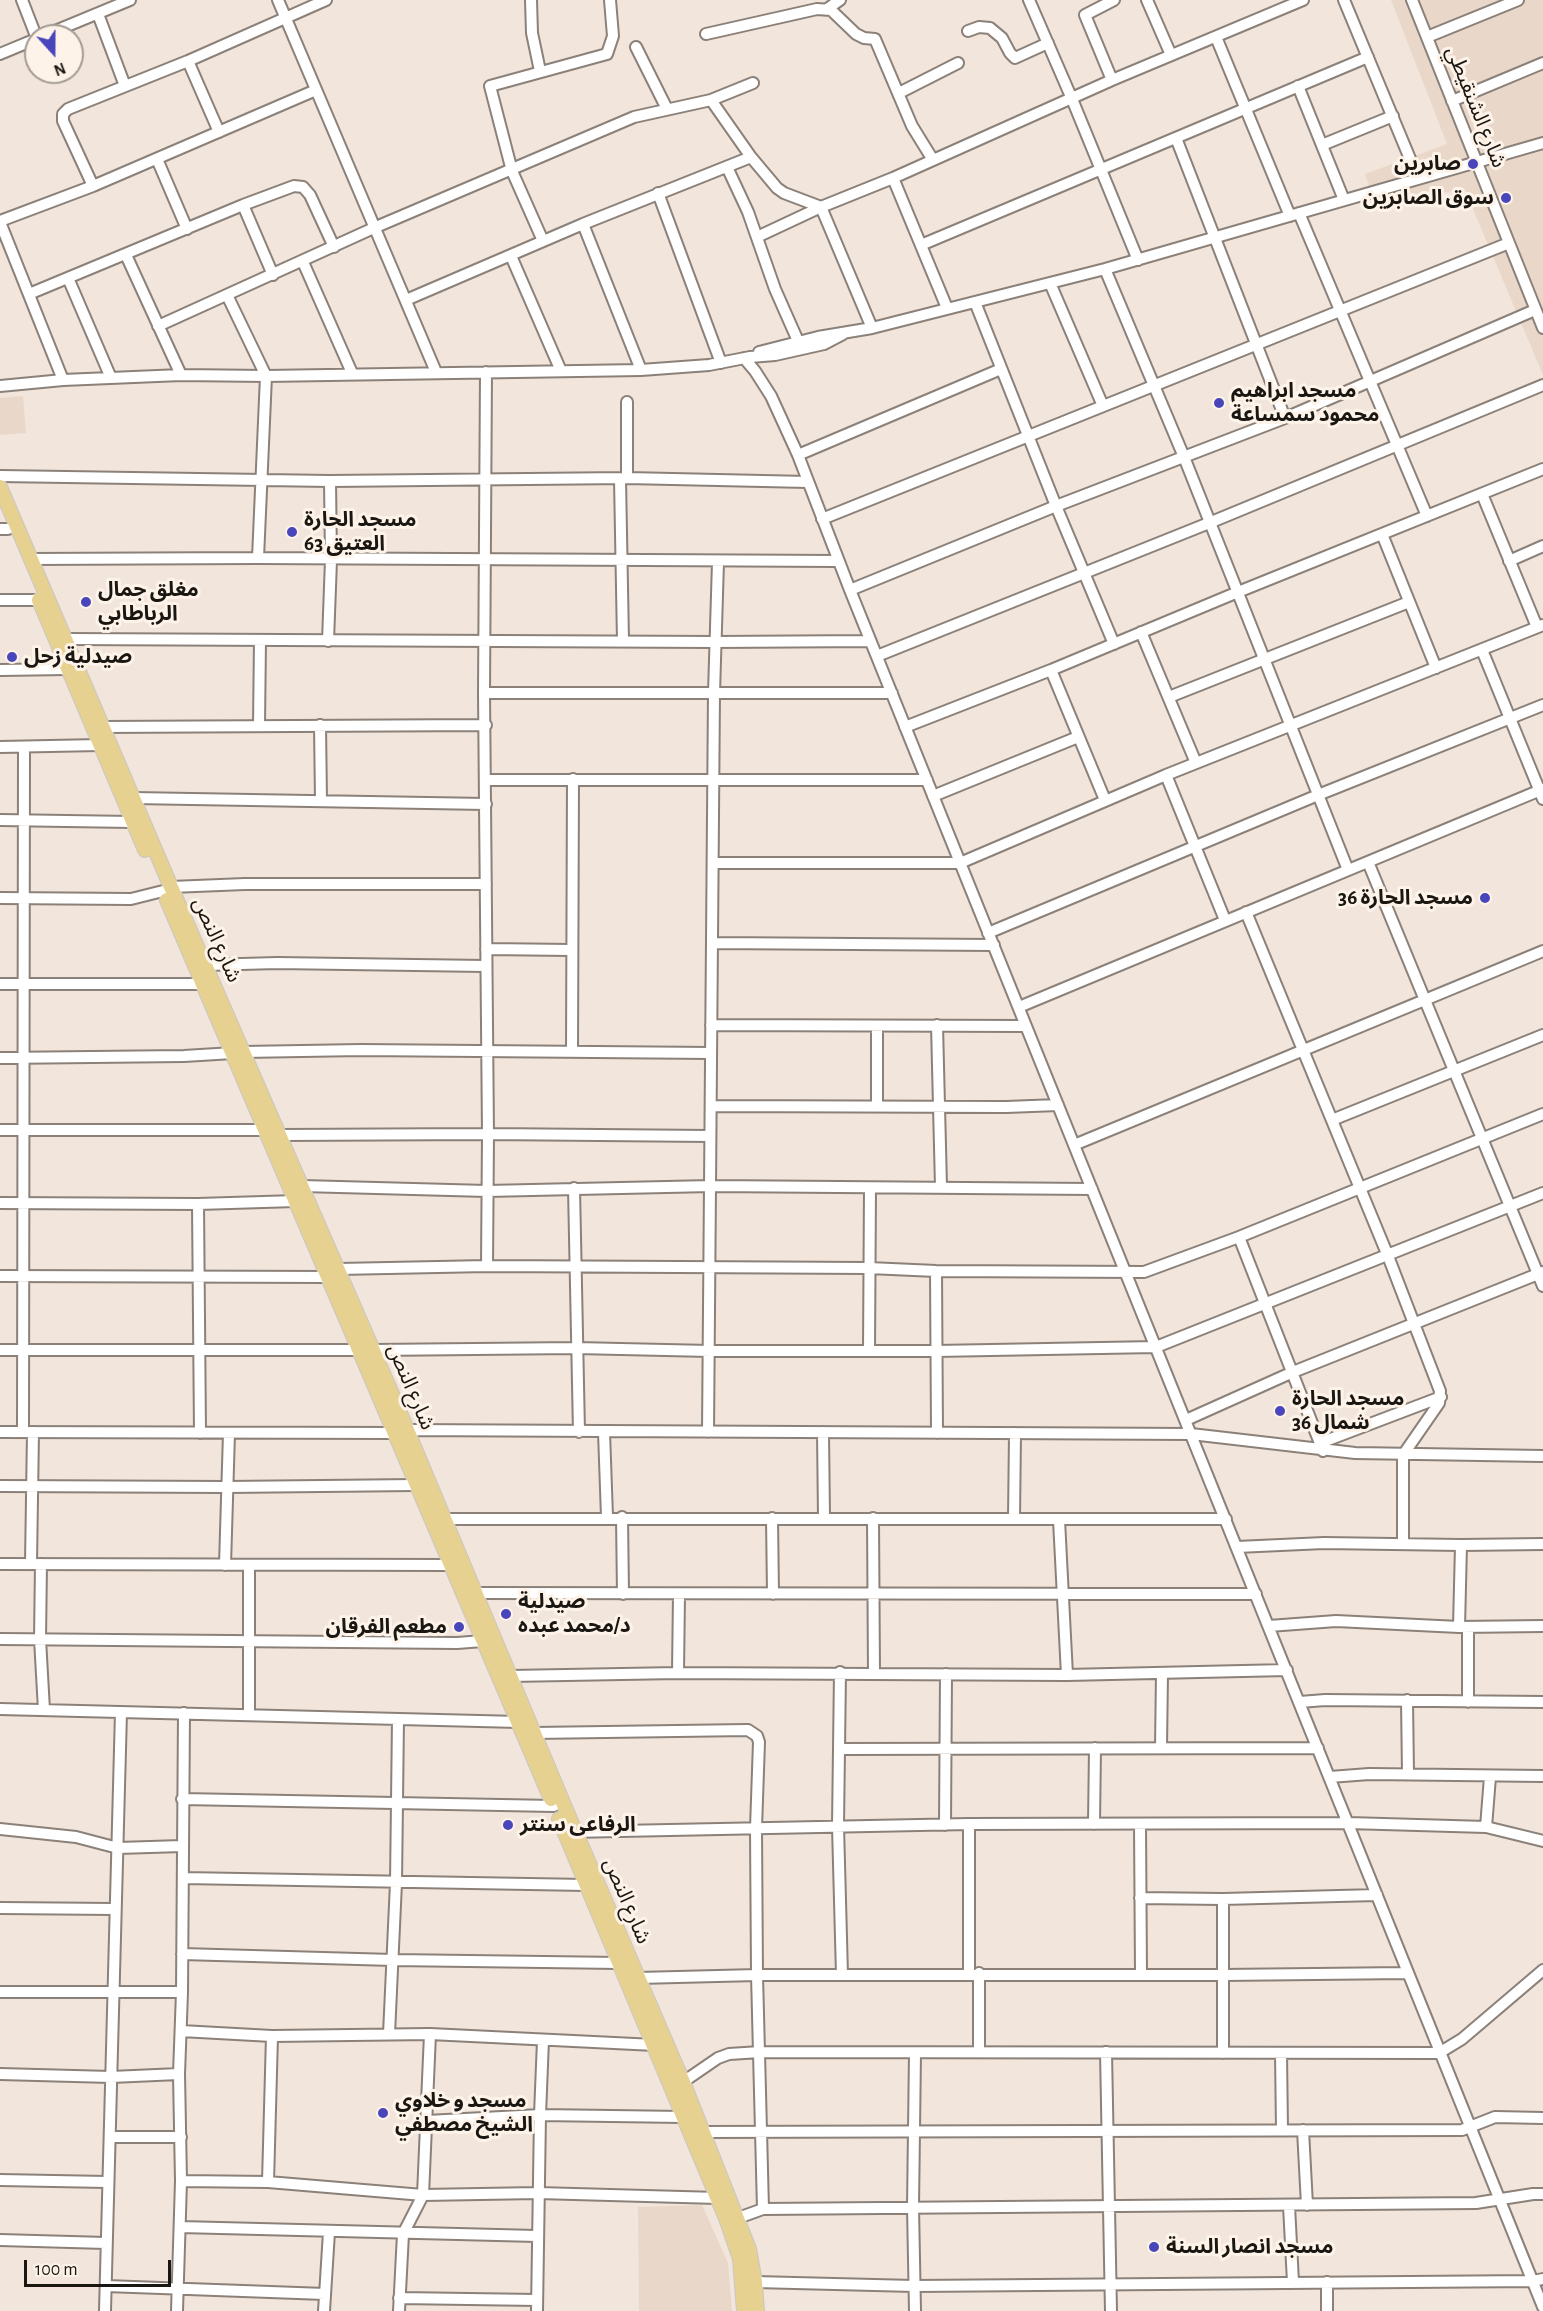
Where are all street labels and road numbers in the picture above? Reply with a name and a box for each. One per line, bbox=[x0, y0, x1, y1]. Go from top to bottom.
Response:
street label: شارع الشنقيطي bbox=[1440, 43, 1512, 171]
street label: شارع النص bbox=[187, 894, 247, 986]
street label: شارع النص bbox=[382, 1340, 440, 1434]
street label: شارع النص bbox=[598, 1854, 656, 1948]

